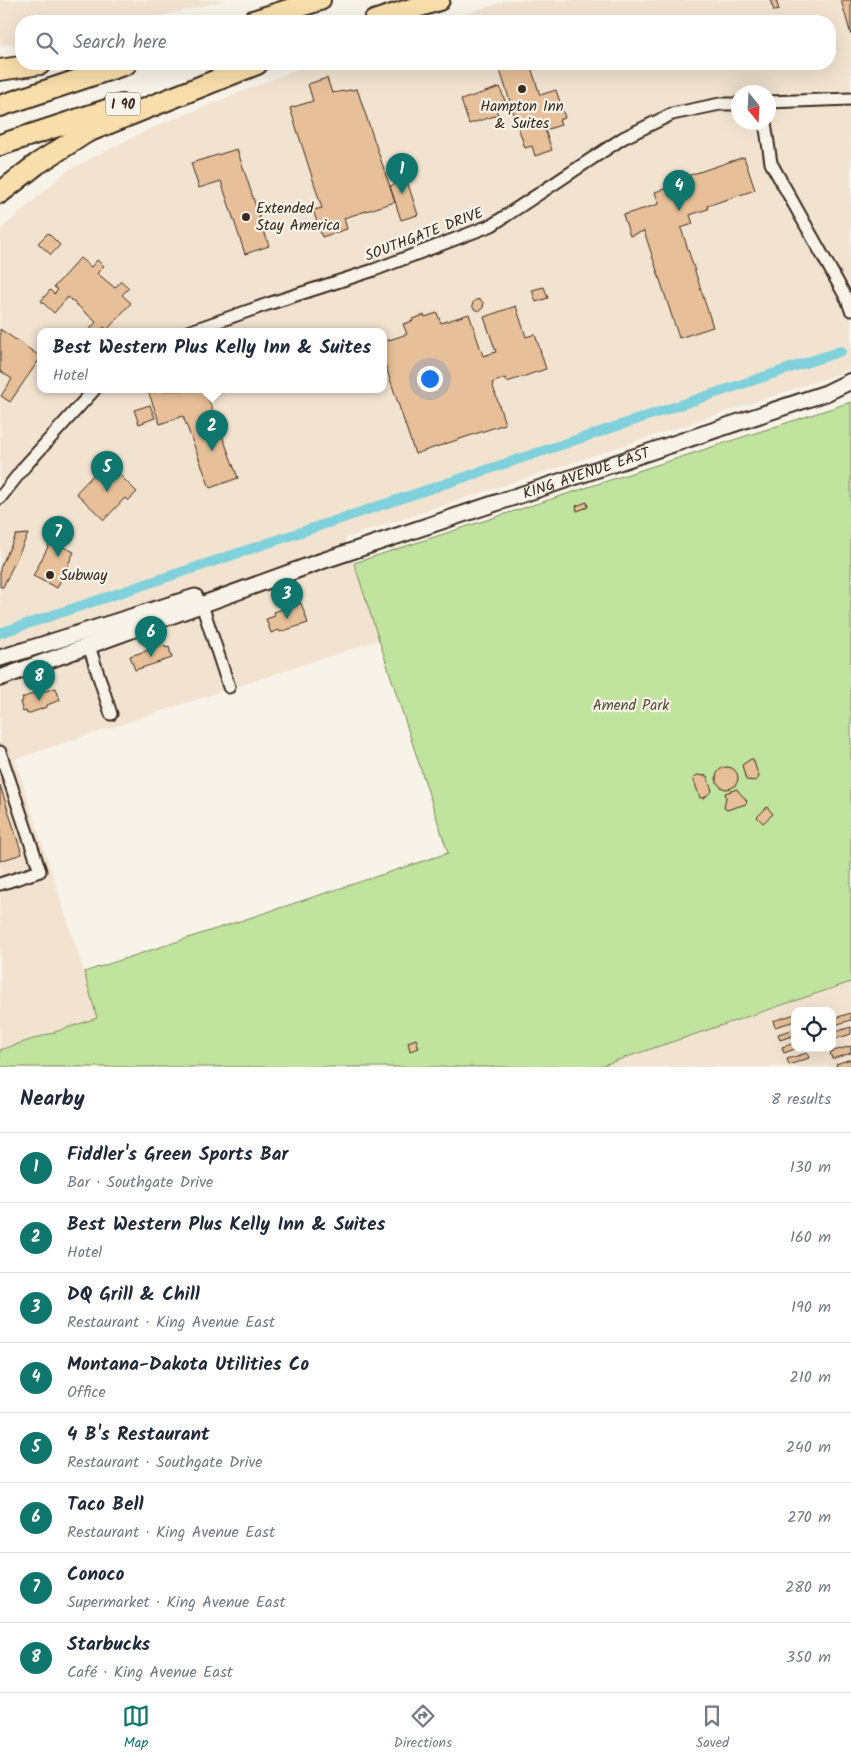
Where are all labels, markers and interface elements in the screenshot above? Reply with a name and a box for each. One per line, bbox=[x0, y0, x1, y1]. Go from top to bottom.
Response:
search box bbox=[15, 15, 836, 70]
text: Search here bbox=[73, 28, 167, 58]
icon: search bbox=[33, 29, 61, 57]
marker: Hampton Inn & Suites bbox=[516, 83, 528, 95]
north arrow bbox=[731, 85, 776, 130]
road number: I 90 bbox=[106, 92, 140, 116]
place label: Hampton Inn & Suites bbox=[480, 95, 564, 136]
pin: 1 bbox=[386, 153, 418, 194]
pin: 4 bbox=[663, 170, 695, 211]
place label: Extended Stay America bbox=[256, 197, 340, 238]
street label: SOUTHGATE DRIVE bbox=[362, 201, 488, 269]
marker: Extended Stay America bbox=[240, 211, 252, 223]
popup bbox=[37, 328, 387, 393]
text: Best Western Plus Kelly Inn & Suites bbox=[53, 333, 371, 363]
text: Hotel bbox=[53, 363, 88, 388]
your location bbox=[417, 366, 443, 392]
pin: 2 bbox=[196, 410, 228, 451]
street label: KING AVENUE EAST bbox=[520, 441, 655, 506]
pin: 5 bbox=[91, 451, 123, 492]
pin: 7 bbox=[42, 516, 74, 557]
place label: Subway bbox=[60, 564, 108, 588]
marker: Subway bbox=[44, 569, 56, 581]
pin: 3 bbox=[271, 578, 303, 619]
pin: 6 bbox=[135, 616, 167, 657]
pin: 8 bbox=[23, 660, 55, 701]
park label: Amend Park bbox=[593, 694, 670, 718]
map controls bbox=[791, 1007, 836, 1052]
button: locate bbox=[791, 1007, 836, 1052]
text: Nearby bbox=[20, 1083, 85, 1116]
text: 8 results bbox=[771, 1087, 831, 1112]
text: Fiddler's Green Sports Bar bbox=[67, 1140, 288, 1170]
text: 1 bbox=[34, 1155, 38, 1180]
text: 130 m bbox=[790, 1155, 831, 1180]
text: Bar · Southgate Drive bbox=[67, 1170, 213, 1195]
text: Best Western Plus Kelly Inn & Suites bbox=[67, 1210, 385, 1240]
text: 2 bbox=[31, 1225, 41, 1250]
text: 160 m bbox=[790, 1225, 831, 1250]
text: Hotel bbox=[67, 1240, 102, 1265]
text: DQ Grill & Chill bbox=[67, 1280, 200, 1310]
text: 3 bbox=[32, 1295, 40, 1320]
text: 190 m bbox=[791, 1295, 831, 1320]
text: Restaurant · King Avenue East bbox=[67, 1310, 275, 1335]
text: Montana-Dakota Utilities Co bbox=[67, 1350, 309, 1380]
text: 4 bbox=[32, 1365, 40, 1390]
text: 210 m bbox=[790, 1365, 831, 1390]
text: Office bbox=[67, 1380, 106, 1405]
text: 4 B's Restaurant bbox=[67, 1420, 210, 1450]
text: 5 bbox=[32, 1435, 40, 1460]
text: 240 m bbox=[786, 1435, 831, 1460]
text: Restaurant · Southgate Drive bbox=[67, 1450, 262, 1475]
text: Taco Bell bbox=[67, 1490, 144, 1520]
text: 6 bbox=[32, 1505, 40, 1530]
text: 270 m bbox=[787, 1505, 831, 1530]
text: Restaurant · King Avenue East bbox=[67, 1520, 275, 1545]
text: Conoco bbox=[67, 1560, 125, 1590]
text: 7 bbox=[32, 1575, 40, 1600]
text: 280 m bbox=[785, 1575, 831, 1600]
text: Supermarket · King Avenue East bbox=[67, 1590, 286, 1615]
text: Starbucks bbox=[67, 1630, 150, 1660]
text: 8 bbox=[31, 1645, 41, 1670]
text: 350 m bbox=[786, 1645, 831, 1670]
text: Café · King Avenue East bbox=[67, 1660, 233, 1685]
tab: Map bbox=[122, 1702, 150, 1754]
tab: Directions bbox=[394, 1702, 452, 1754]
tab: Saved bbox=[696, 1702, 729, 1754]

